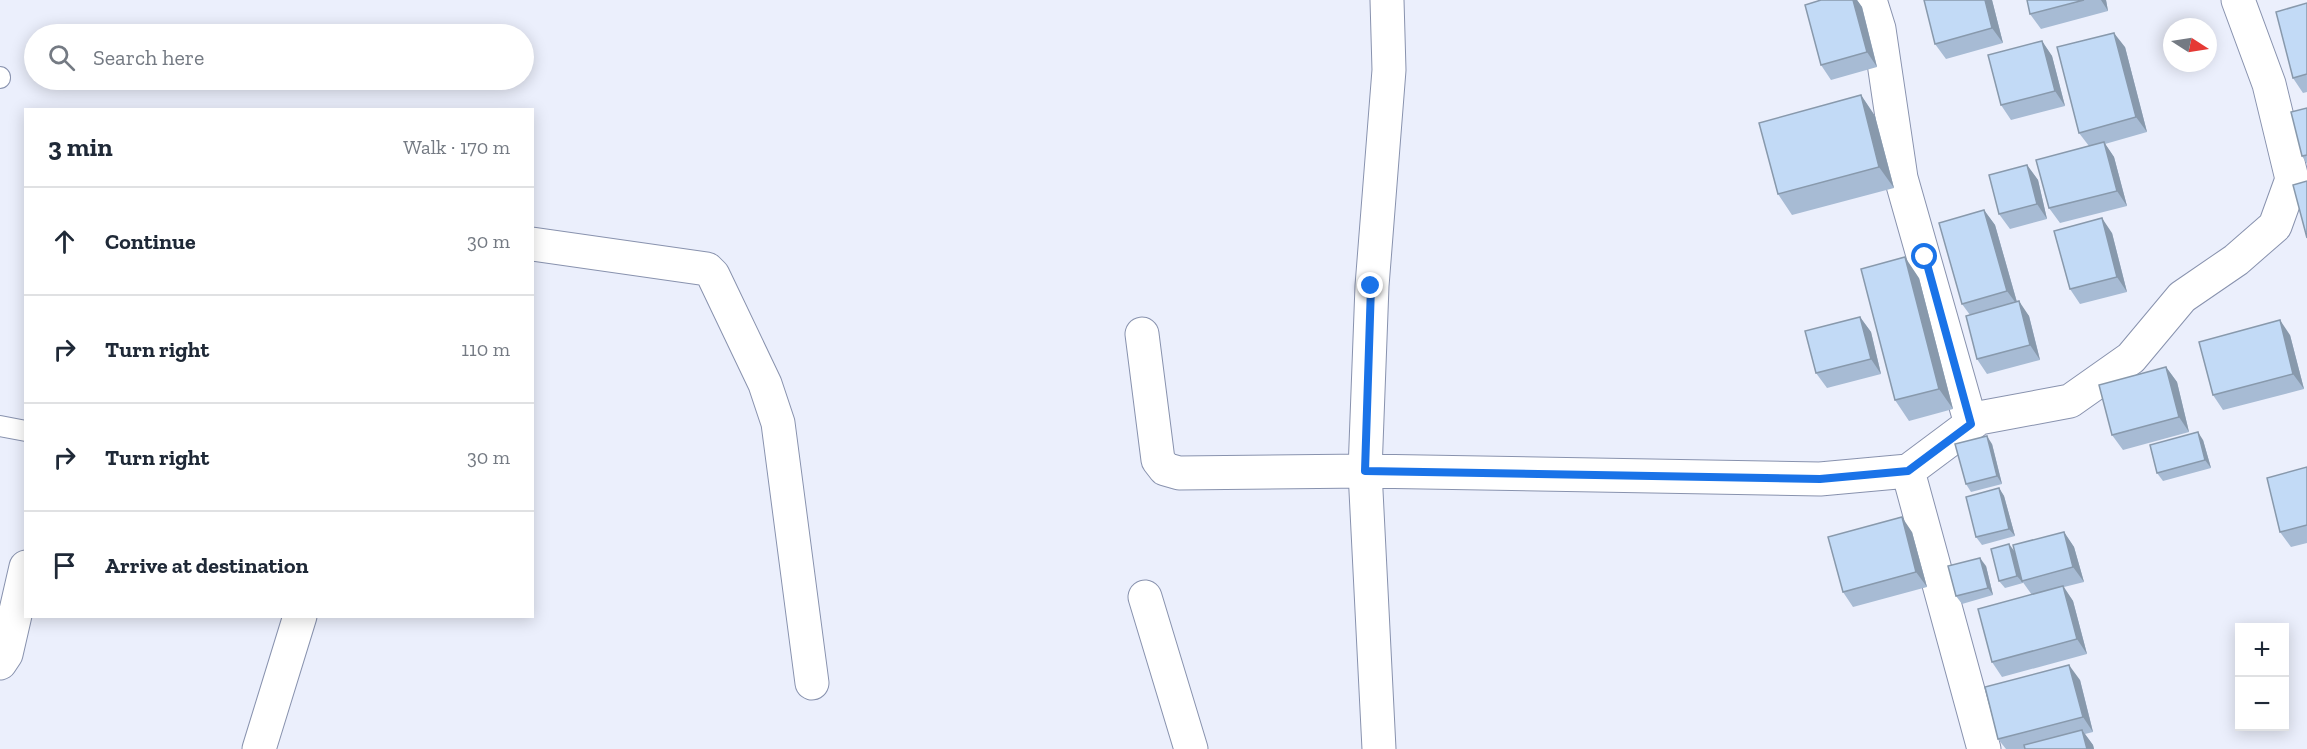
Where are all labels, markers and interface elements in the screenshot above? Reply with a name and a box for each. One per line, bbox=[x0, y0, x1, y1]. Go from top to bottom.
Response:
north arrow bbox=[2163, 18, 2217, 72]
search box bbox=[24, 24, 534, 90]
icon: search bbox=[45, 41, 78, 74]
text: Search here bbox=[93, 44, 204, 71]
text: 3 min bbox=[48, 131, 113, 163]
text: Walk · 170 m bbox=[403, 135, 510, 159]
icon: ahead bbox=[48, 225, 81, 258]
text: Continue bbox=[105, 228, 196, 255]
text: 30 m bbox=[467, 229, 510, 253]
route start bbox=[1911, 243, 1937, 269]
route end bbox=[1357, 272, 1383, 298]
icon: right bbox=[48, 333, 81, 366]
text: Turn right bbox=[105, 336, 209, 363]
text: 110 m bbox=[461, 337, 510, 361]
icon: right bbox=[48, 441, 81, 474]
text: Turn right bbox=[105, 444, 209, 471]
text: 30 m bbox=[467, 445, 510, 469]
icon: arrive bbox=[48, 549, 81, 582]
text: Arrive at destination bbox=[105, 552, 308, 579]
map controls bbox=[2235, 623, 2289, 731]
button: + bbox=[2235, 623, 2289, 677]
button: − bbox=[2235, 677, 2289, 731]

